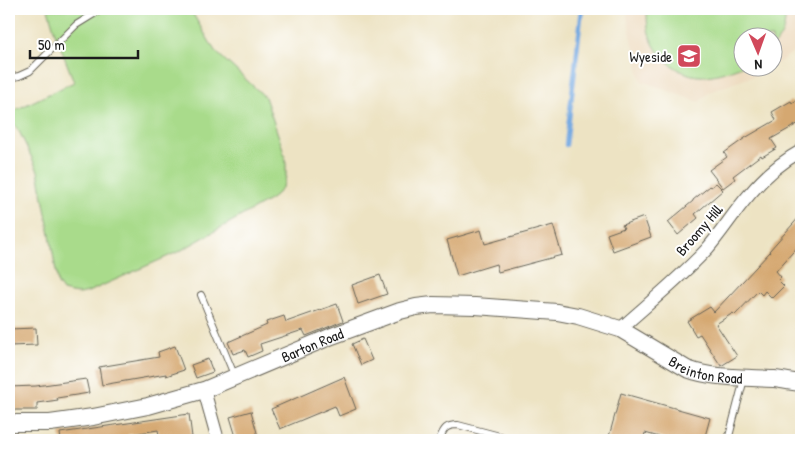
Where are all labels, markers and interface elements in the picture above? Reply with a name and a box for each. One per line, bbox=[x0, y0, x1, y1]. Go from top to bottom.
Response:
scale bar bbox=[30, 28, 138, 60]
north arrow bbox=[732, 28, 782, 78]
text: 50 m bbox=[38, 34, 65, 55]
school or university icon: Wyeside bbox=[676, 43, 702, 69]
place label: Wyeside bbox=[629, 46, 672, 67]
text: N bbox=[754, 56, 763, 75]
street label: Broomy Hill bbox=[671, 199, 728, 260]
street label: Barton Road bbox=[278, 322, 346, 367]
street label: Breinton Road bbox=[665, 350, 743, 388]

